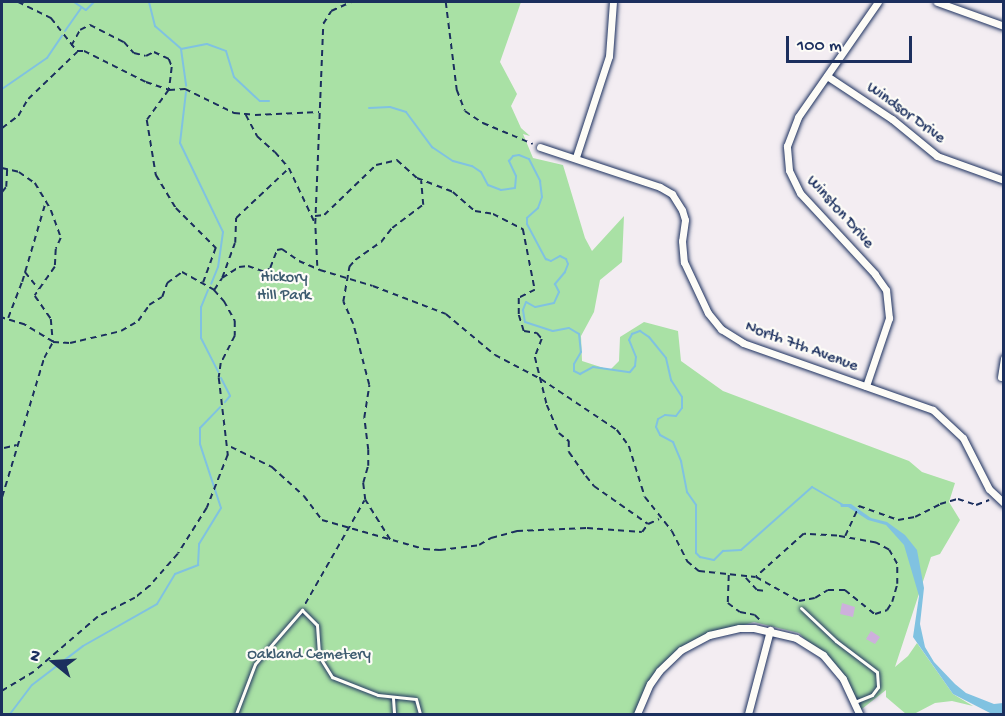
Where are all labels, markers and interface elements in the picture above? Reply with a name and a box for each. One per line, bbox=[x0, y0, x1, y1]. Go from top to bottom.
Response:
scale bar bbox=[789, 24, 915, 62]
text: 100 m bbox=[797, 36, 842, 57]
street label: Windsor Drive bbox=[862, 79, 948, 149]
street label: Winston Drive bbox=[801, 173, 877, 253]
park label: Hickory Hill Park bbox=[257, 269, 311, 307]
street label: North 7th Avenue bbox=[742, 319, 860, 377]
north arrow bbox=[24, 632, 84, 692]
park label: Oakland Cemetery bbox=[247, 646, 371, 666]
text: N bbox=[26, 648, 47, 664]

